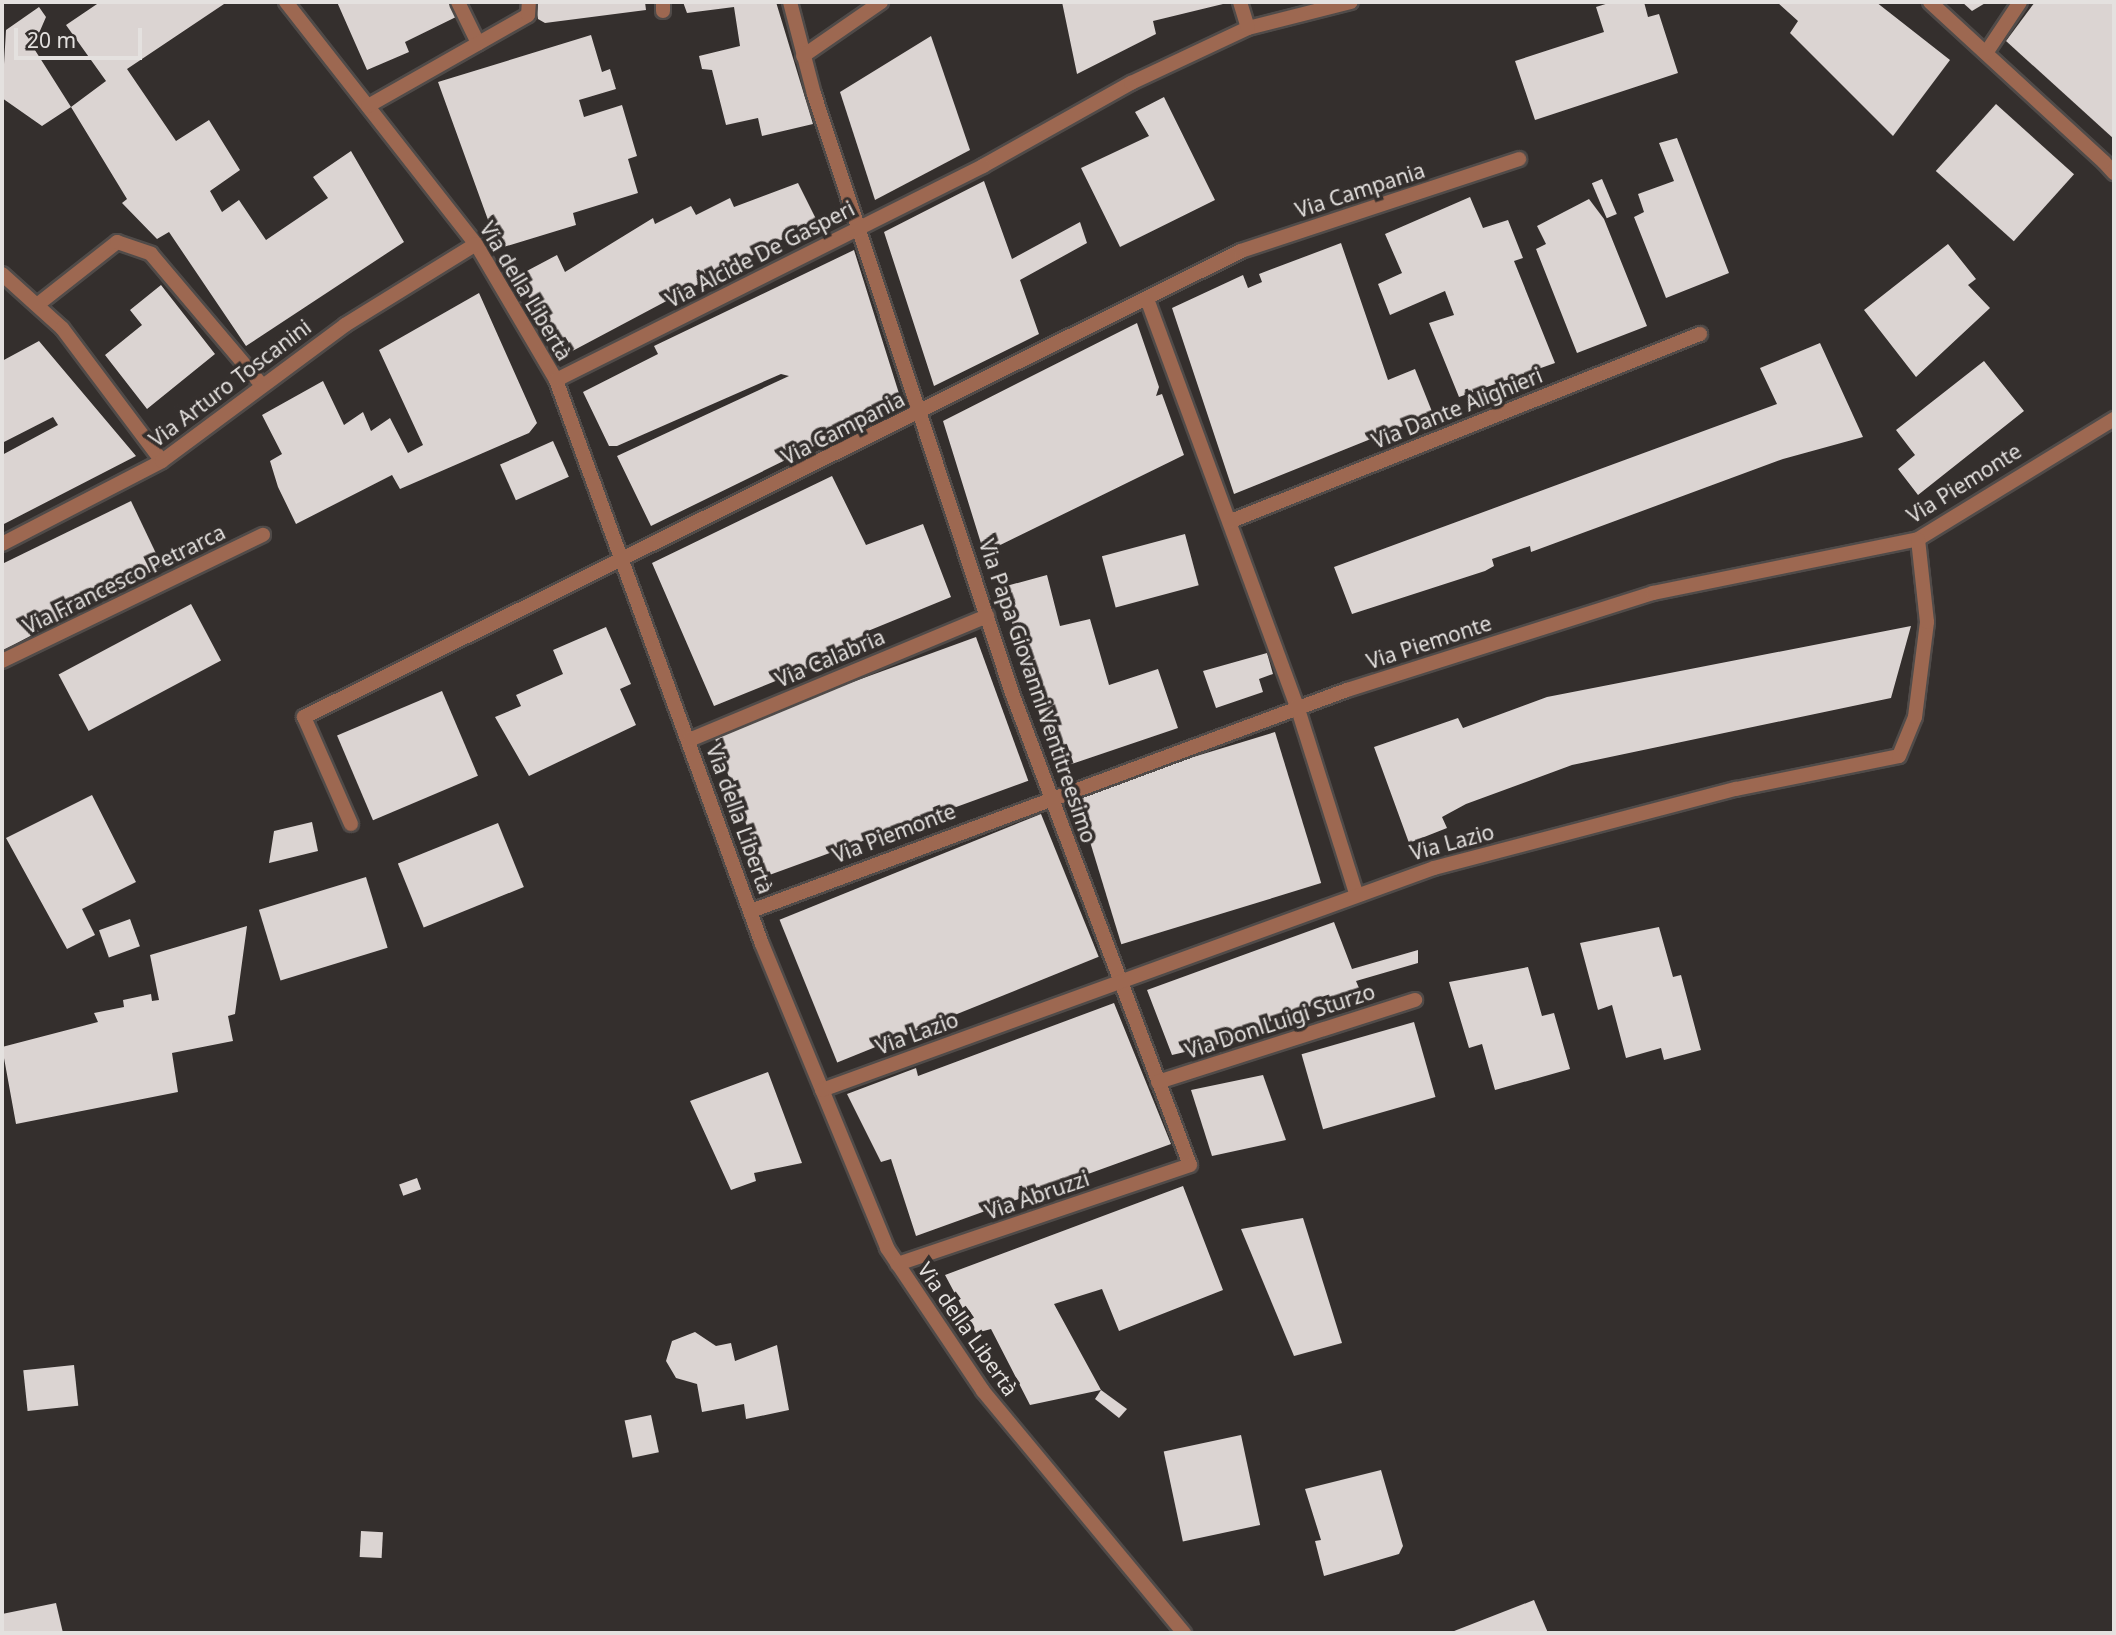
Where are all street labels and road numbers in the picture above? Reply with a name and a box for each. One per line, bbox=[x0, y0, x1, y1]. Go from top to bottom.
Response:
street label: Via Campania bbox=[1292, 157, 1428, 223]
street label: Via Alcide De Gasperi bbox=[661, 195, 859, 313]
street label: Via della Libertà bbox=[475, 217, 577, 365]
street label: Via Arturo Toscanini bbox=[144, 314, 316, 452]
street label: Via Dante Alighieri bbox=[1368, 362, 1546, 454]
street label: Via Campania bbox=[777, 386, 909, 470]
street label: Via Piemonte bbox=[1902, 438, 2026, 528]
street label: Via Francesco Petrarca bbox=[19, 519, 229, 639]
street label: Via Papa Giovanni Ventitreesimo bbox=[974, 536, 1102, 846]
street label: Via Piemonte bbox=[1363, 610, 1495, 674]
street label: Via Calabria bbox=[772, 624, 888, 692]
street label: Via della Libertà bbox=[701, 741, 779, 897]
street label: Via Piemonte bbox=[829, 798, 959, 868]
street label: Via Lazio bbox=[1407, 819, 1497, 865]
street label: Via Don Luigi Sturzo bbox=[1182, 978, 1378, 1064]
street label: Via Lazio bbox=[872, 1006, 962, 1060]
street label: Via Abruzzi bbox=[982, 1165, 1092, 1225]
street label: Via della Libertà bbox=[913, 1257, 1023, 1401]

